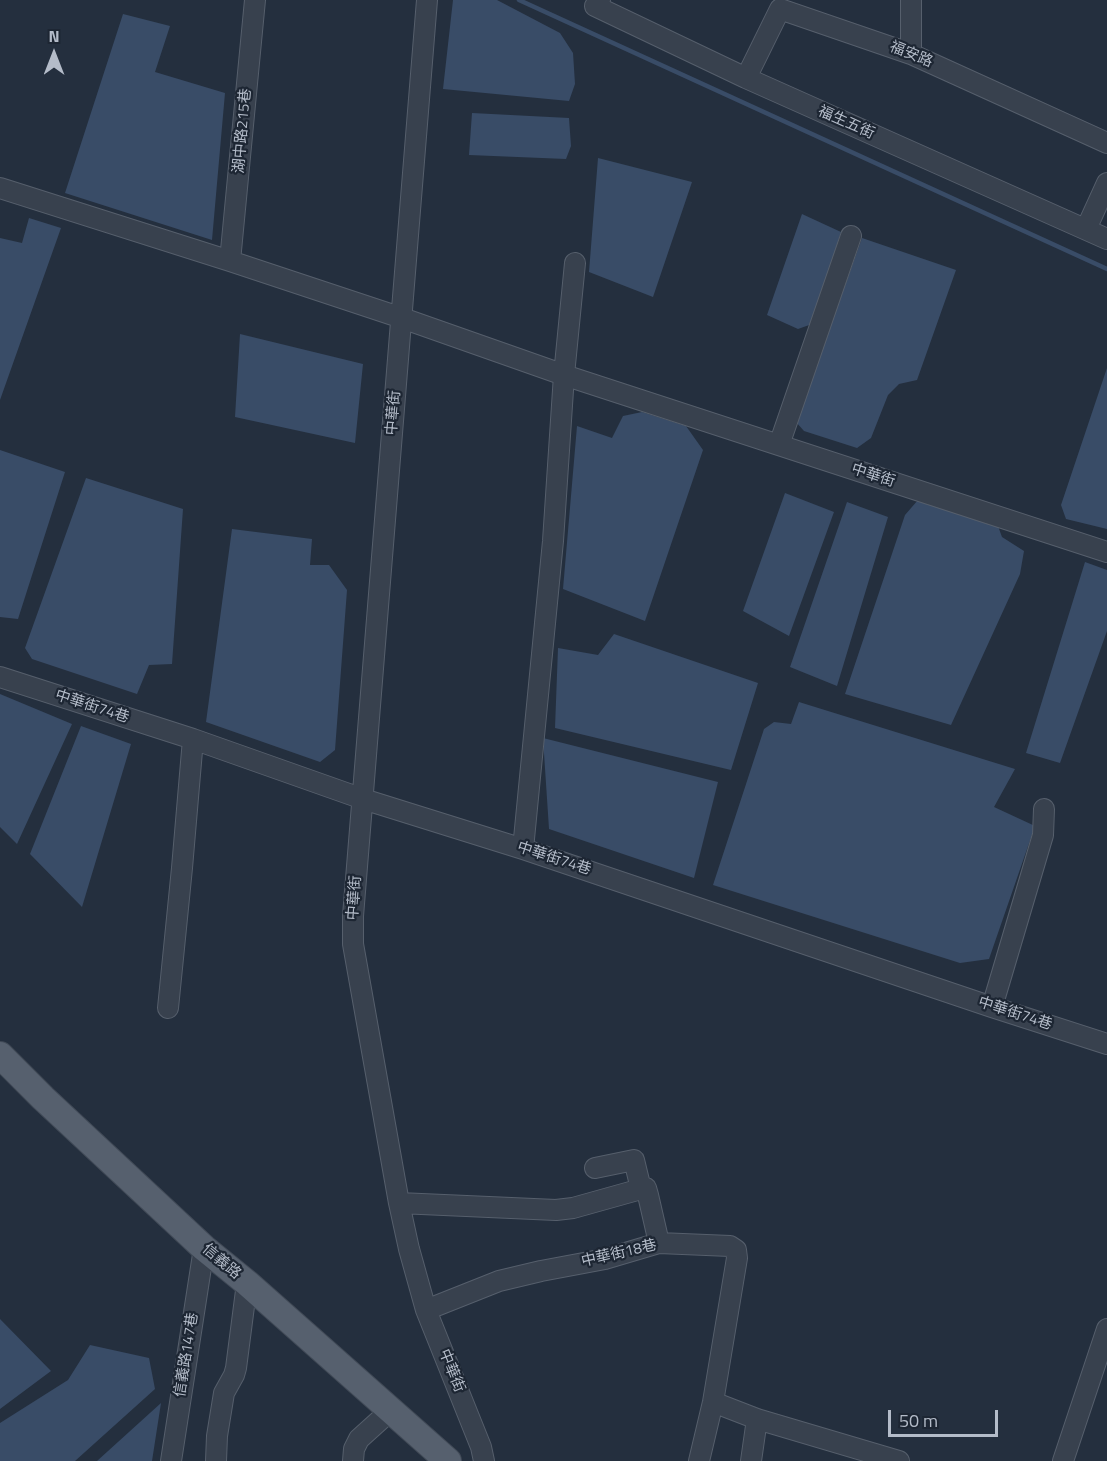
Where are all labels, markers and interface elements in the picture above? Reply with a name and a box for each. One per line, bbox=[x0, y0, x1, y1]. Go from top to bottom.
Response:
north arrow bbox=[24, 24, 84, 84]
text: N bbox=[48, 24, 60, 48]
street label: 福安路 bbox=[887, 38, 935, 72]
street label: 湖中路215巷 bbox=[230, 88, 256, 174]
street label: 福生五街 bbox=[815, 103, 877, 143]
street label: 中華街 bbox=[383, 390, 405, 436]
street label: 中華街 bbox=[849, 460, 897, 492]
street label: 中華街74巷 bbox=[53, 687, 131, 727]
street label: 中華街74巷 bbox=[515, 839, 593, 879]
street label: 中華街 bbox=[344, 875, 366, 921]
street label: 中華街74巷 bbox=[976, 994, 1054, 1034]
street label: 中華街18巷 bbox=[580, 1237, 658, 1271]
street label: 信義路 bbox=[198, 1241, 244, 1283]
street label: 信義路147巷 bbox=[171, 1312, 203, 1398]
street label: 中華街 bbox=[434, 1347, 468, 1395]
scale bar bbox=[891, 1398, 1000, 1436]
text: 50 m bbox=[899, 1407, 938, 1434]

